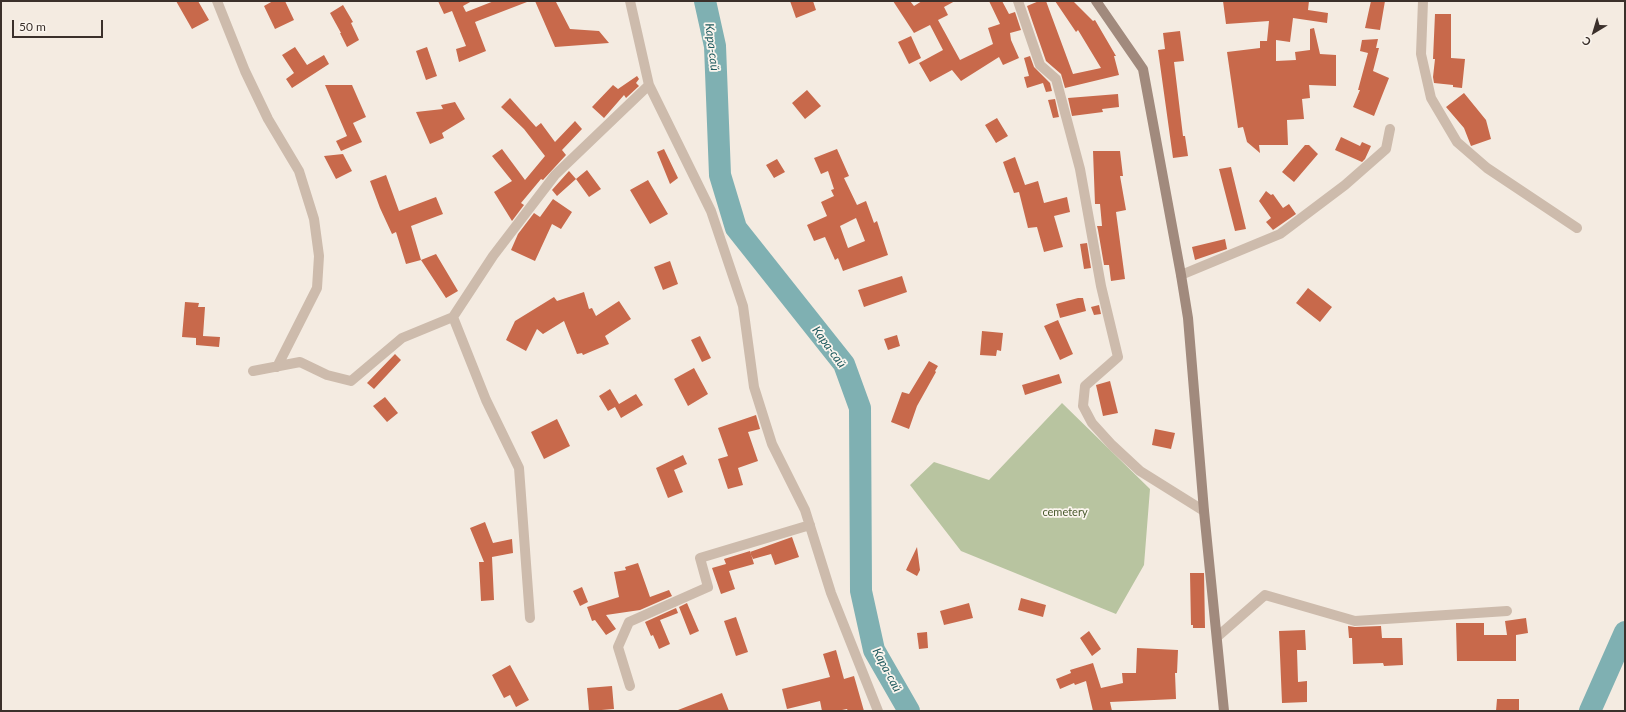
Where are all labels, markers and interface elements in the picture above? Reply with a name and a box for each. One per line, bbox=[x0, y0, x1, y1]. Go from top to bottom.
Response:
scale bar bbox=[14, 12, 105, 38]
north arrow bbox=[1574, 12, 1614, 52]
text: 50 m bbox=[19, 19, 46, 34]
water label: Кара-сай bbox=[702, 22, 722, 72]
text: С bbox=[1579, 34, 1593, 49]
water label: Кара-сай bbox=[809, 323, 849, 371]
park label: cemetery bbox=[1042, 505, 1088, 519]
water label: Кара-сай bbox=[869, 645, 905, 695]

